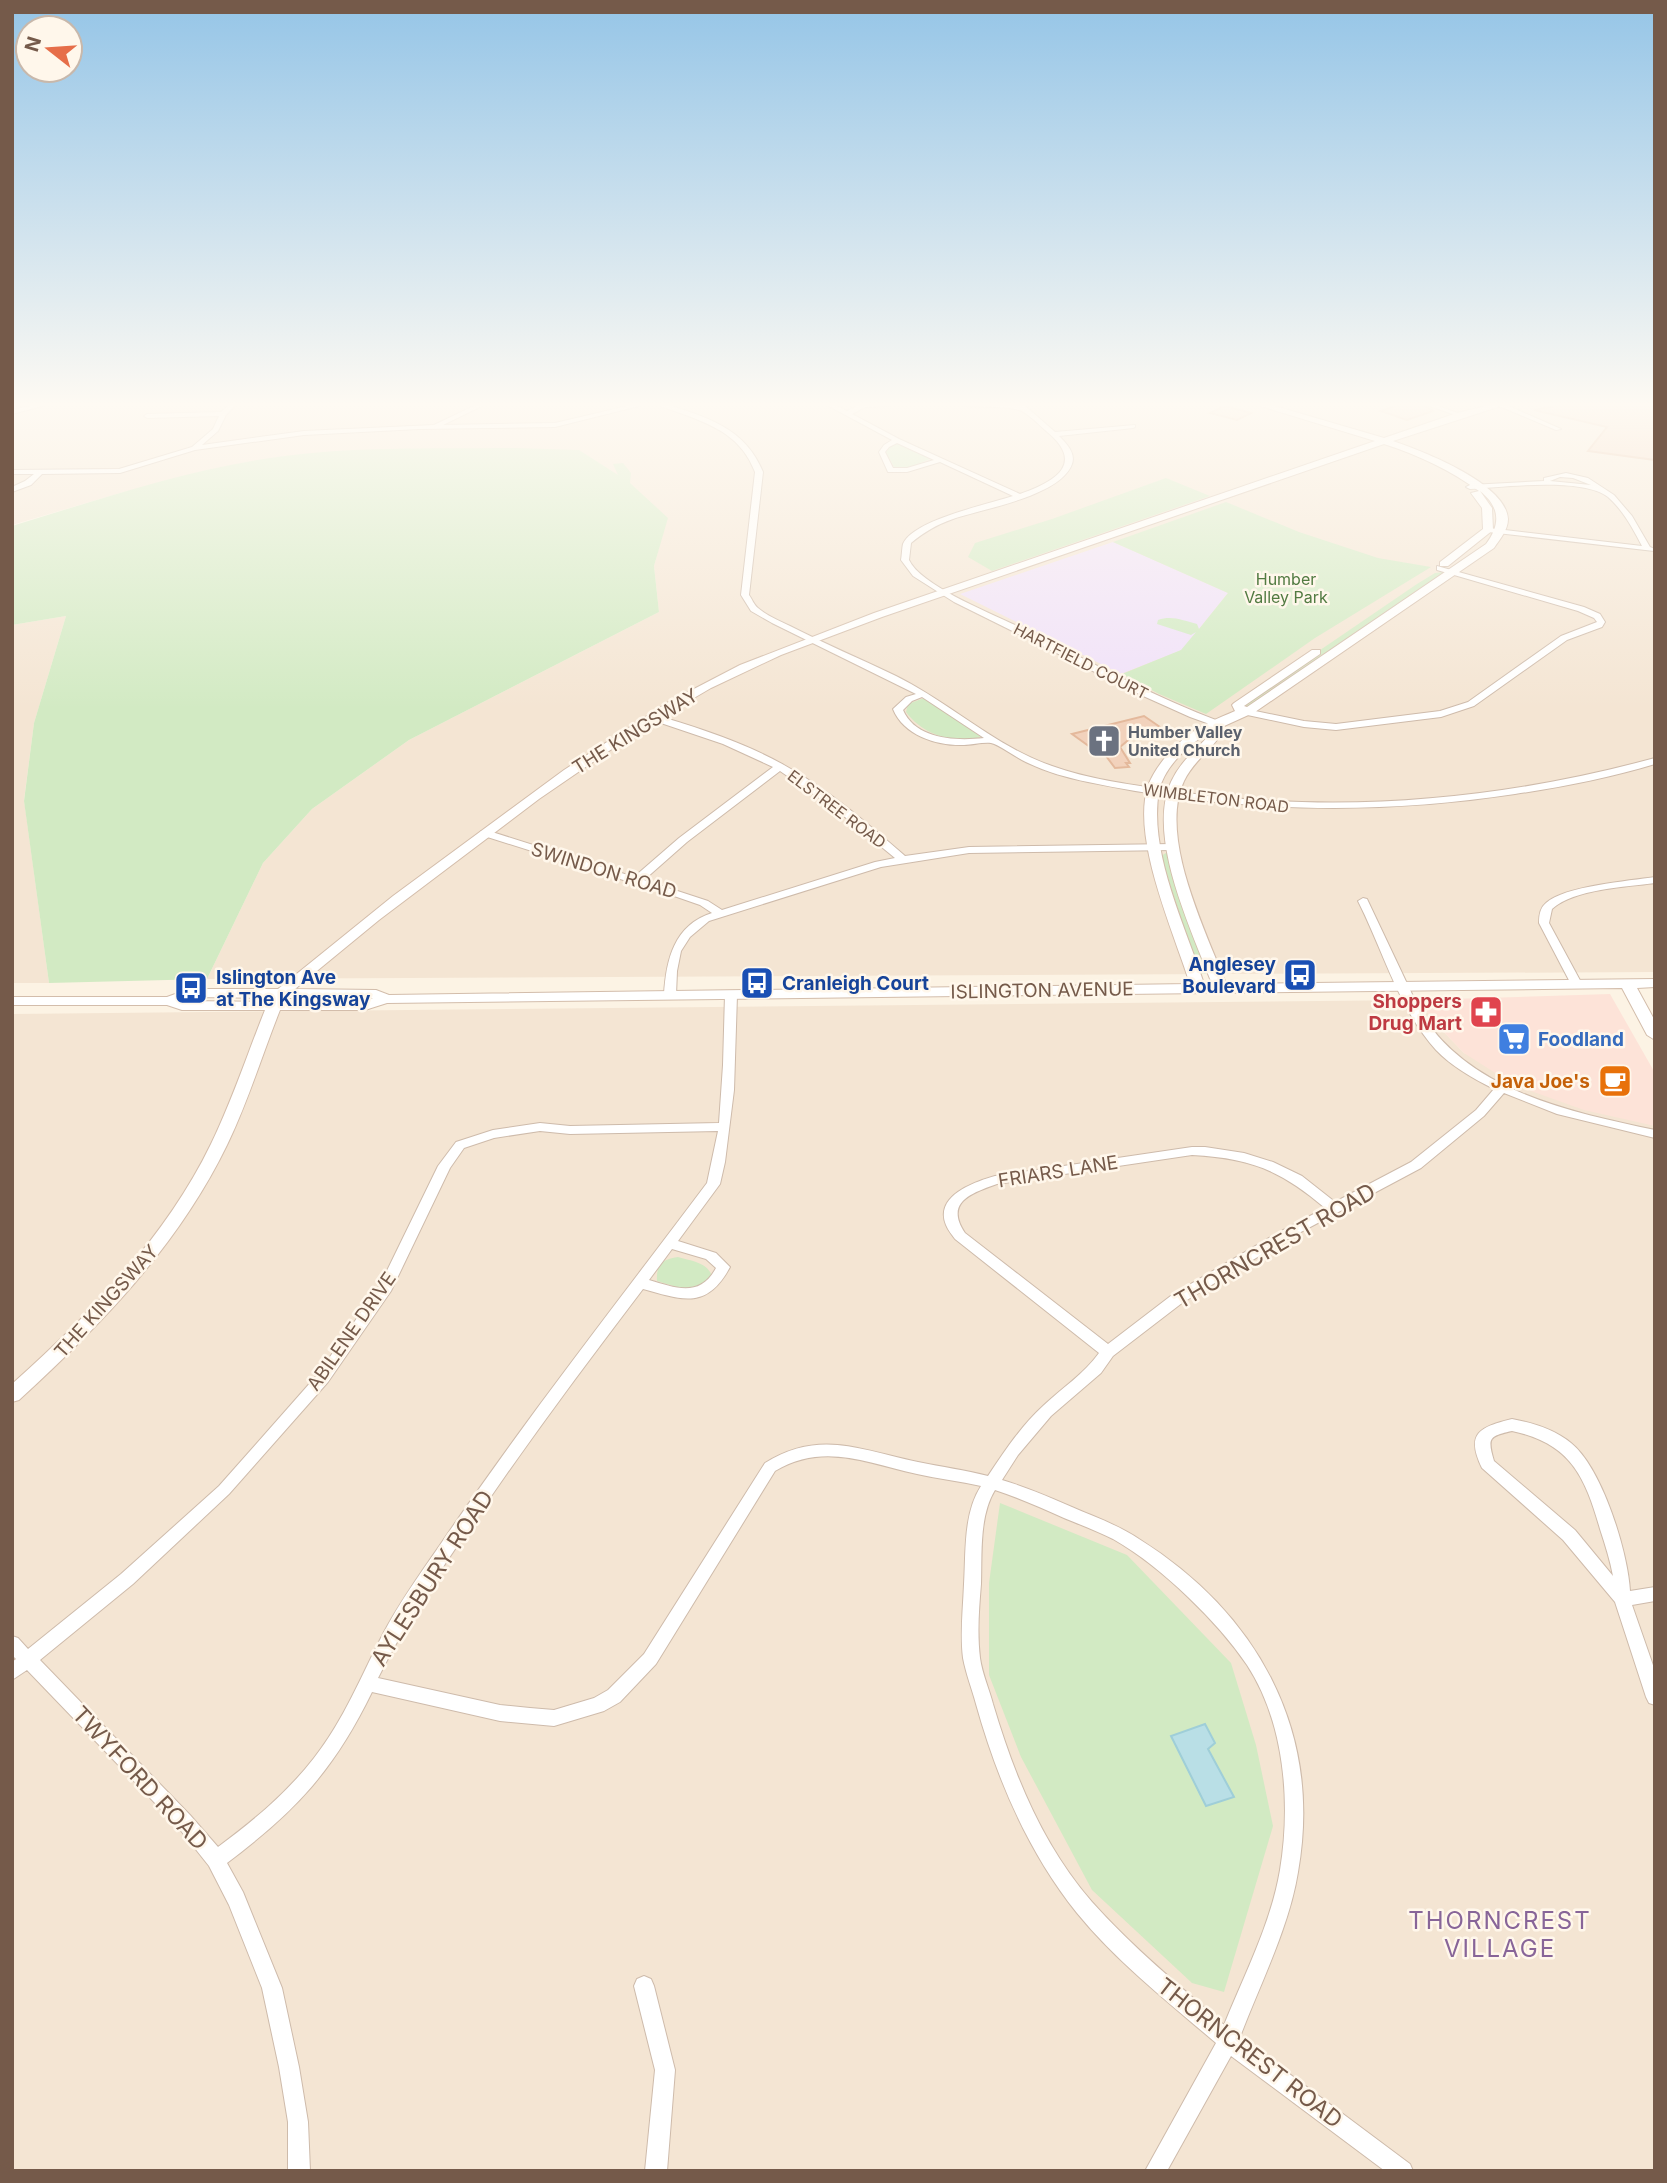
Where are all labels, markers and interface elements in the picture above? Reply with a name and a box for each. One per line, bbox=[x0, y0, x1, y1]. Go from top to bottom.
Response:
north arrow bbox=[14, 14, 84, 84]
text: N bbox=[20, 34, 46, 54]
park label: Humber Valley Park bbox=[1244, 569, 1328, 607]
street label: HARTFIELD COURT bbox=[1010, 618, 1152, 704]
street label: THE KINGSWAY bbox=[568, 683, 702, 779]
church icon: Humber Valley United Church bbox=[1085, 722, 1123, 760]
place label: Humber Valley United Church bbox=[1128, 722, 1243, 760]
street label: ELSTREE ROAD bbox=[784, 766, 890, 852]
street label: WIMBLETON ROAD bbox=[1142, 779, 1290, 817]
street label: SWINDON ROAD bbox=[528, 837, 679, 904]
place label: Anglesey Boulevard bbox=[1182, 953, 1277, 998]
bus stop icon: Anglesey Boulevard bbox=[1281, 956, 1319, 994]
bus stop icon: Cranleigh Court bbox=[738, 964, 776, 1002]
place label: Islington Ave at The Kingsway bbox=[216, 966, 371, 1011]
bus stop icon: Islington Ave at The Kingsway bbox=[172, 969, 210, 1007]
place label: Cranleigh Court bbox=[782, 972, 929, 995]
street label: ISLINGTON AVENUE bbox=[950, 977, 1134, 1004]
place label: Shoppers Drug Mart bbox=[1368, 990, 1462, 1035]
pharmacy icon: Shoppers Drug Mart bbox=[1467, 993, 1505, 1031]
supermarket icon: Foodland bbox=[1495, 1020, 1533, 1058]
place label: Foodland bbox=[1538, 1028, 1624, 1051]
cafe icon: Java Joe's bbox=[1596, 1062, 1634, 1100]
place label: Java Joe's bbox=[1491, 1070, 1590, 1093]
street label: FRIARS LANE bbox=[997, 1151, 1120, 1192]
street label: THORNCREST ROAD bbox=[1170, 1177, 1380, 1315]
street label: THE KINGSWAY bbox=[50, 1240, 163, 1363]
street label: ABILENE DRIVE bbox=[302, 1268, 401, 1395]
street label: AYLESBURY ROAD bbox=[365, 1485, 499, 1671]
street label: TWYFORD ROAD bbox=[66, 1700, 214, 1856]
district label: THORNCREST VILLAGE bbox=[1408, 1906, 1592, 1963]
street label: THORNCREST ROAD bbox=[1152, 1972, 1348, 2134]

